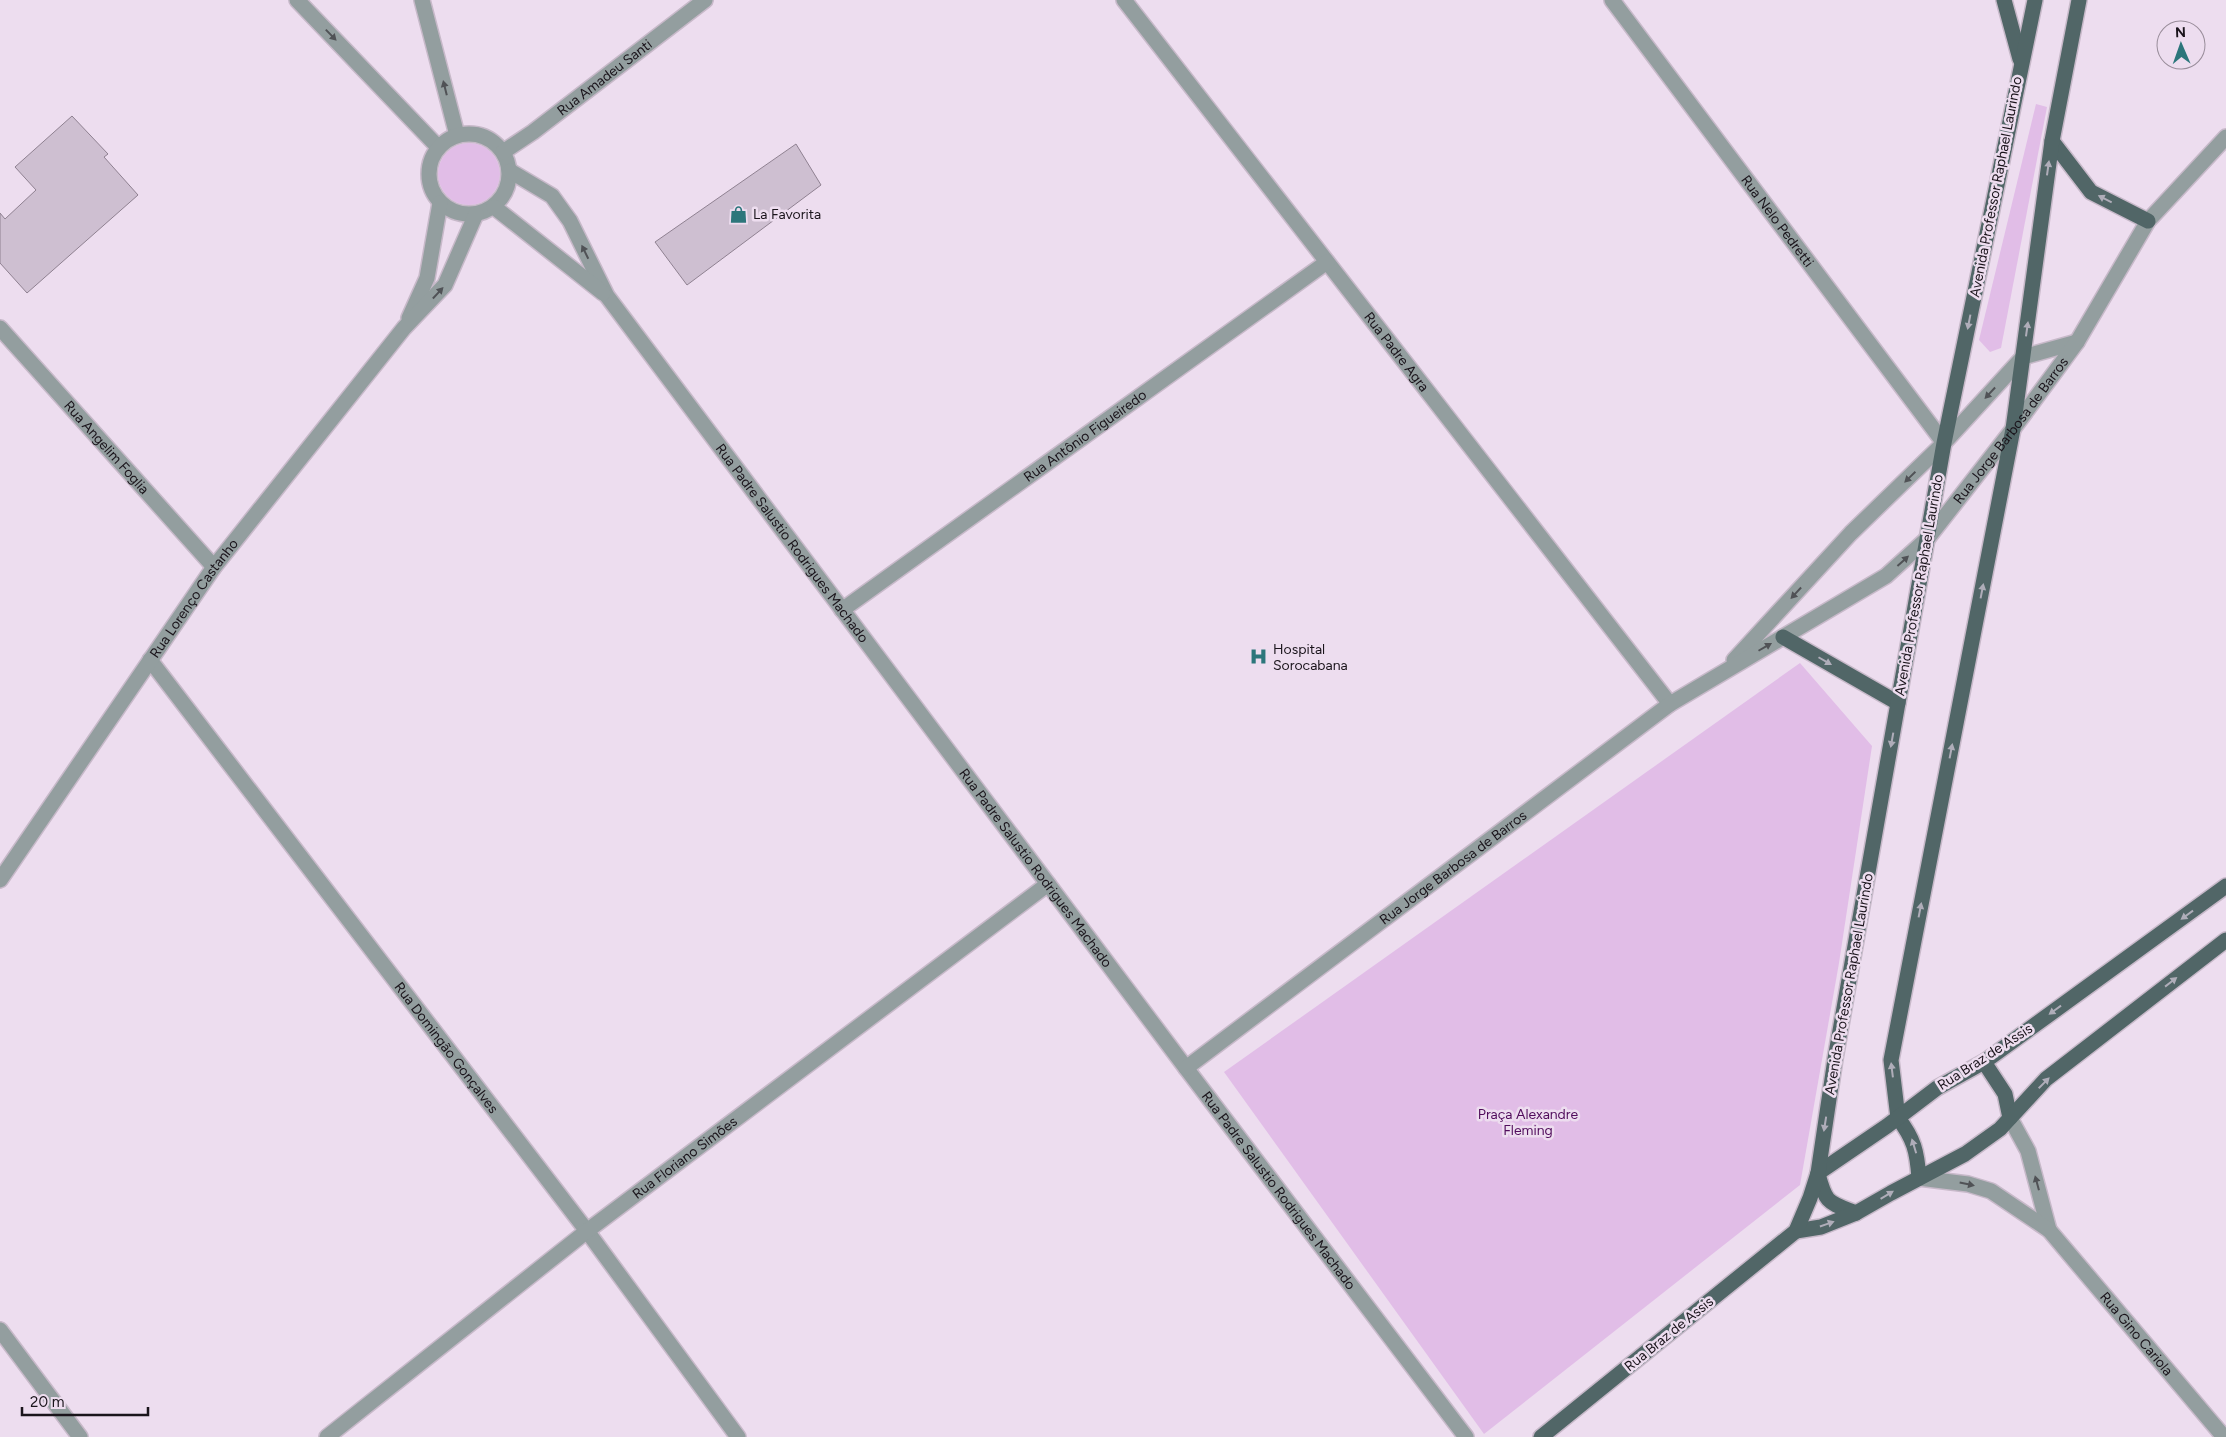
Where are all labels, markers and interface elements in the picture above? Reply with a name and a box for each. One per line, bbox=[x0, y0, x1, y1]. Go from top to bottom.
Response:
north arrow bbox=[2156, 20, 2206, 70]
text: N bbox=[2175, 24, 2186, 41]
one-way arrow bbox=[325, 29, 337, 41]
street label: Rua Amadeu Santi bbox=[554, 35, 655, 119]
street label: Avenida Professor Raphael Laurindo bbox=[1966, 75, 2026, 299]
one-way arrow bbox=[441, 80, 449, 95]
one-way arrow bbox=[2045, 159, 2053, 175]
street label: Rua Nelo Pedretti bbox=[1738, 172, 1817, 270]
one-way arrow bbox=[2098, 195, 2112, 203]
shop icon: La Favorita bbox=[729, 204, 749, 224]
place label: La Favorita bbox=[753, 206, 821, 223]
one-way arrow bbox=[581, 245, 589, 259]
one-way arrow bbox=[432, 287, 444, 299]
street label: Rua Padre Agra bbox=[1361, 309, 1433, 395]
one-way arrow bbox=[1965, 315, 1973, 330]
one-way arrow bbox=[2023, 320, 2031, 336]
street label: Rua Jorge Barbosa de Barros bbox=[1949, 354, 2072, 507]
street label: Rua Antônio Figueiredo bbox=[1020, 386, 1150, 485]
one-way arrow bbox=[1984, 387, 1996, 399]
street label: Rua Angelim Foglia bbox=[61, 397, 153, 497]
street label: Rua Padre Salustio Rodrigues Machado bbox=[712, 440, 872, 646]
one-way arrow bbox=[1904, 471, 1916, 483]
street label: Avenida Professor Raphael Laurindo bbox=[1891, 473, 1947, 697]
street label: Rua Lorenço Castanho bbox=[146, 535, 242, 661]
one-way arrow bbox=[1896, 555, 1908, 567]
one-way arrow bbox=[1978, 583, 1986, 599]
one-way arrow bbox=[1790, 586, 1802, 598]
place label: Hospital Sorocabana bbox=[1273, 641, 1348, 674]
one-way arrow bbox=[1758, 643, 1773, 651]
hospital icon: Hospital Sorocabana bbox=[1249, 647, 1269, 667]
one-way arrow bbox=[1818, 657, 1833, 665]
one-way arrow bbox=[1887, 732, 1895, 748]
one-way arrow bbox=[1947, 743, 1955, 758]
street label: Rua Padre Salustio Rodrigues Machado bbox=[956, 765, 1116, 971]
street label: Rua Jorge Barbosa de Barros bbox=[1376, 806, 1530, 928]
street label: Avenida Professor Raphael Laurindo bbox=[1821, 872, 1877, 1096]
one-way arrow bbox=[1916, 903, 1924, 918]
one-way arrow bbox=[2181, 909, 2194, 920]
one-way arrow bbox=[2164, 977, 2177, 988]
street label: Rua Domingão Gonçalves bbox=[391, 979, 502, 1116]
one-way arrow bbox=[2049, 1005, 2062, 1016]
street label: Rua Braz de Assis bbox=[1934, 1020, 2036, 1094]
one-way arrow bbox=[1888, 1061, 1896, 1077]
one-way arrow bbox=[2037, 1077, 2049, 1089]
street label: Rua Padre Salustio Rodrigues Machado bbox=[1198, 1088, 1360, 1293]
park label: Praça Alexandre Fleming bbox=[1478, 1106, 1579, 1139]
street label: Rua Floriano Simões bbox=[629, 1113, 740, 1202]
one-way arrow bbox=[1821, 1117, 1829, 1133]
one-way arrow bbox=[1910, 1138, 1918, 1153]
one-way arrow bbox=[2032, 1175, 2040, 1190]
one-way arrow bbox=[1959, 1180, 1974, 1188]
one-way arrow bbox=[1881, 1190, 1894, 1199]
one-way arrow bbox=[1819, 1220, 1834, 1227]
street label: Rua Gino Cariola bbox=[2097, 1288, 2177, 1379]
street label: Rua Braz de Assis bbox=[1621, 1293, 1717, 1375]
scale bar bbox=[22, 1384, 149, 1416]
text: 20 m bbox=[30, 1393, 64, 1411]

